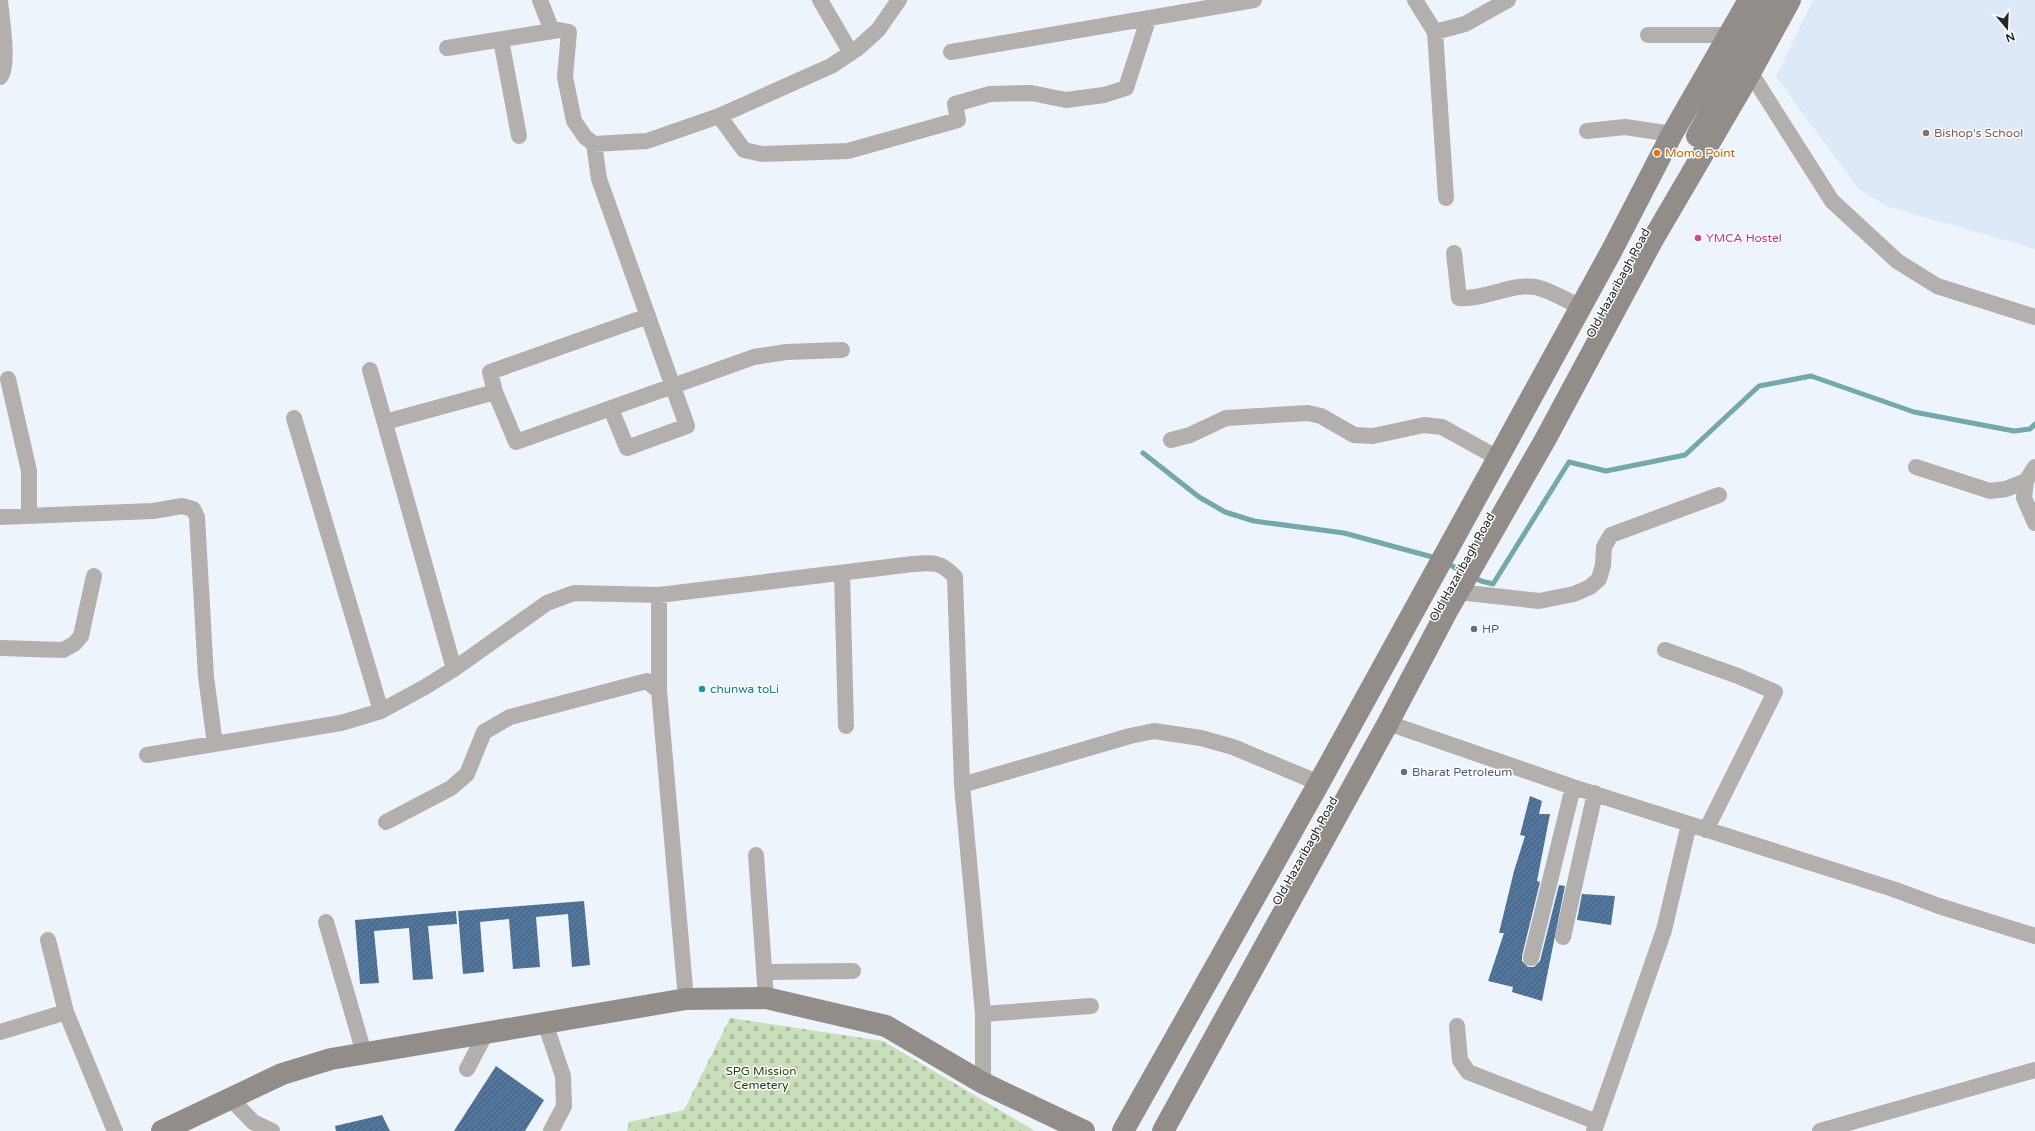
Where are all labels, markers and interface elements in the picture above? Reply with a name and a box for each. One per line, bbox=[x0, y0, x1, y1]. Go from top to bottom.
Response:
north arrow bbox=[1987, 8, 2027, 48]
text: N bbox=[2004, 29, 2016, 45]
place label: Bishop's School bbox=[1934, 126, 2023, 140]
marker: Bishop's School bbox=[1921, 128, 1931, 138]
place label: Momo Point bbox=[1665, 146, 1735, 160]
marker: Momo Point bbox=[1652, 148, 1662, 158]
street label: Old Hazaribagh Road bbox=[1583, 226, 1653, 340]
place label: YMCA Hostel bbox=[1706, 231, 1782, 245]
marker: YMCA Hostel bbox=[1693, 233, 1703, 243]
street label: Old Hazaribagh Road bbox=[1426, 510, 1498, 624]
place label: HP bbox=[1482, 622, 1499, 636]
marker: HP bbox=[1469, 624, 1479, 634]
place label: chunwa toLi bbox=[710, 682, 779, 696]
marker: chunwa toLi bbox=[697, 684, 707, 694]
place label: Bharat Petroleum bbox=[1412, 765, 1512, 779]
marker: Bharat Petroleum bbox=[1399, 767, 1409, 777]
street label: Old Hazaribagh Road bbox=[1269, 794, 1341, 908]
park label: SPG Mission Cemetery bbox=[725, 1064, 797, 1092]

